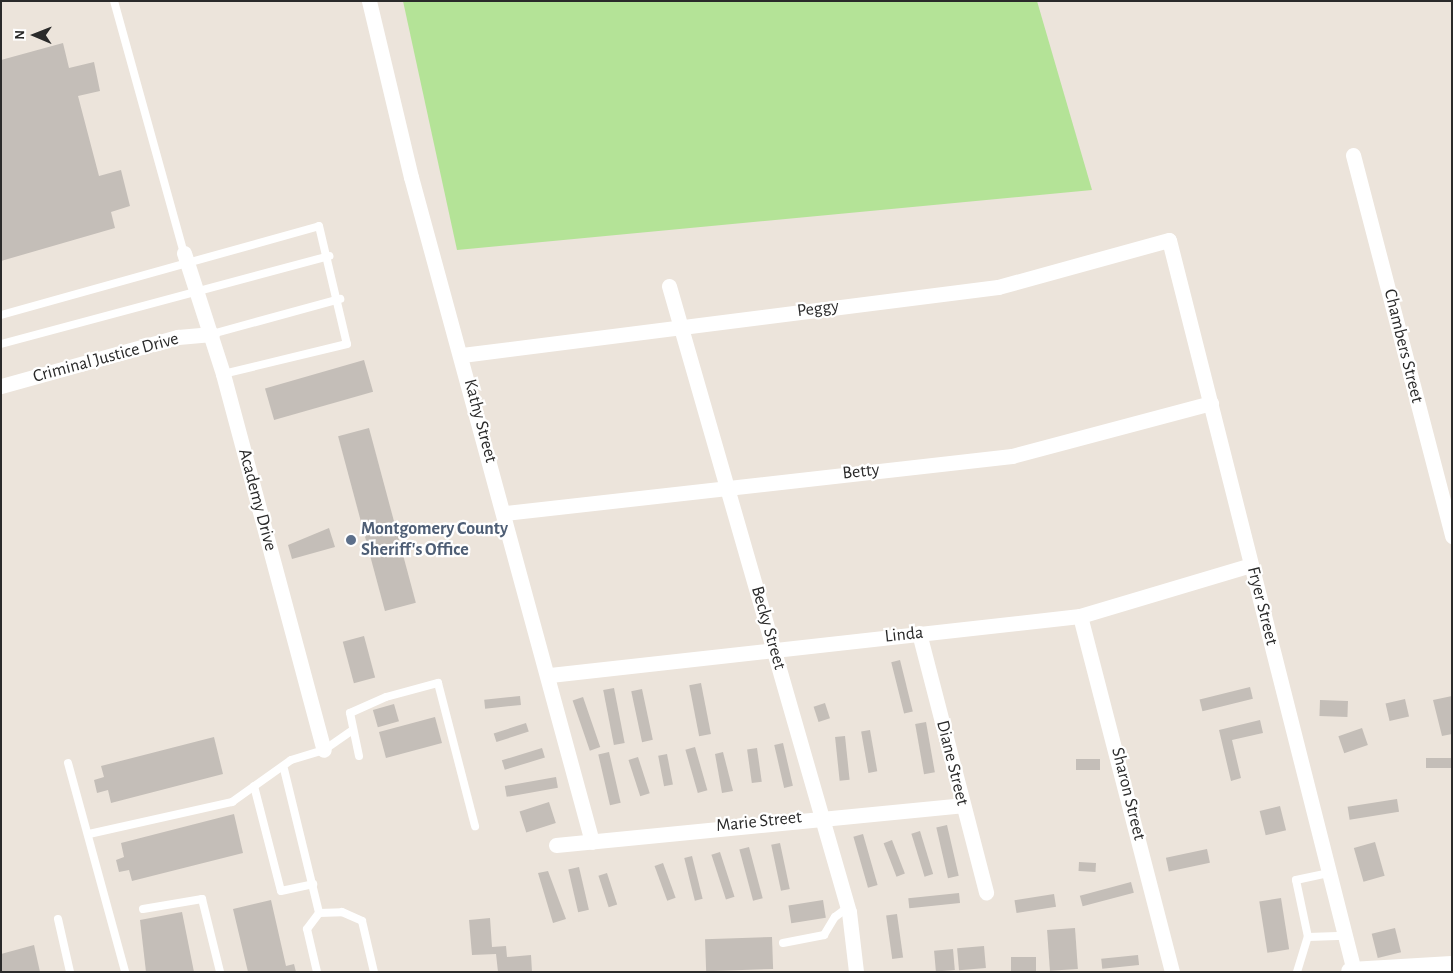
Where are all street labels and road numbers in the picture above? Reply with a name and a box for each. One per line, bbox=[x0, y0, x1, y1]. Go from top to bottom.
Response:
street label: Chambers Street bbox=[1378, 287, 1428, 405]
street label: Peggy bbox=[796, 296, 840, 322]
street label: Criminal Justice Drive bbox=[31, 328, 181, 388]
street label: Kathy Street bbox=[458, 377, 502, 465]
street label: Academy Drive bbox=[233, 447, 281, 553]
street label: Betty bbox=[841, 459, 881, 485]
street label: Fryer Street bbox=[1242, 565, 1282, 647]
street label: Becky Street bbox=[746, 584, 790, 672]
street label: Linda bbox=[884, 622, 924, 648]
street label: Diane Street bbox=[931, 718, 973, 808]
street label: Sharon Street bbox=[1106, 745, 1150, 843]
street label: Marie Street bbox=[715, 807, 803, 837]

